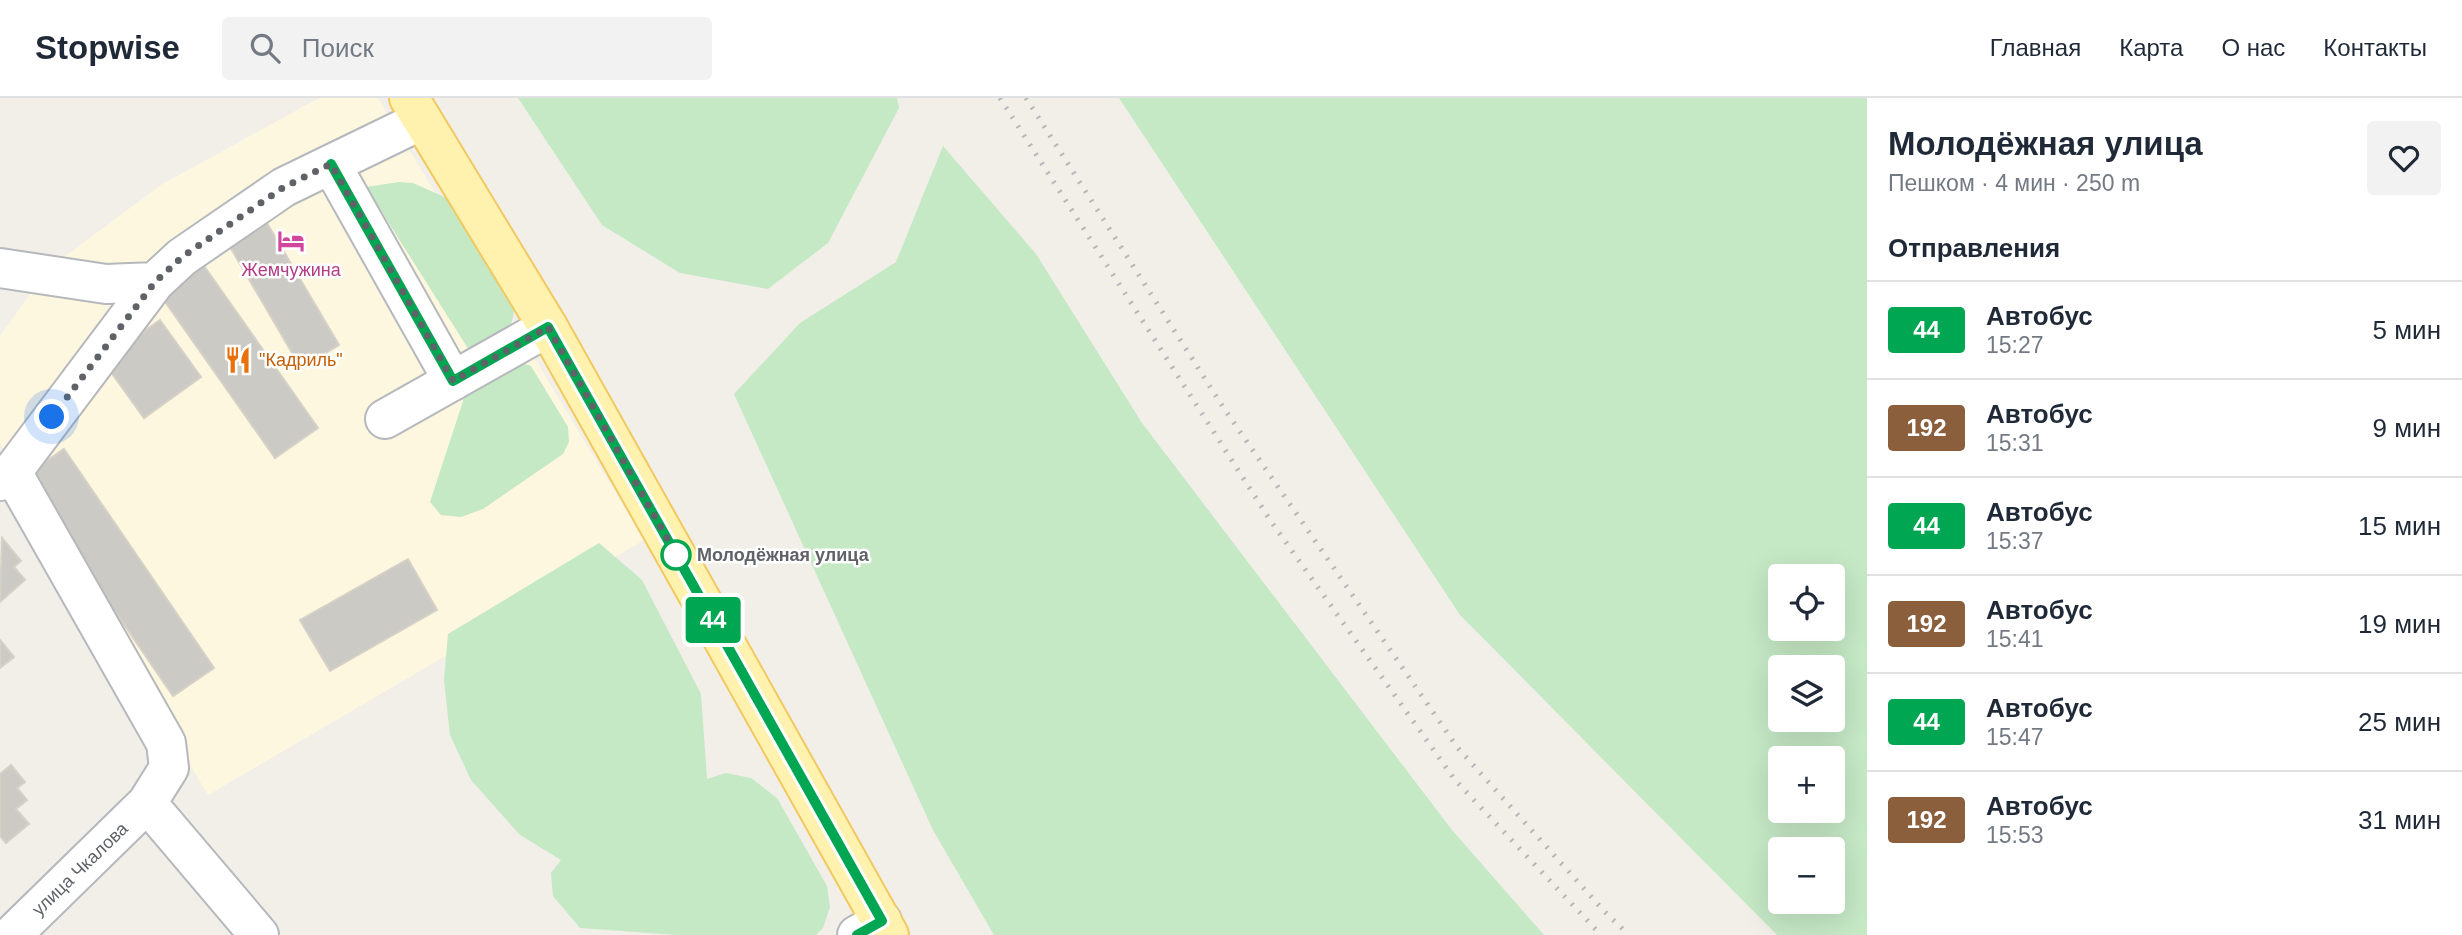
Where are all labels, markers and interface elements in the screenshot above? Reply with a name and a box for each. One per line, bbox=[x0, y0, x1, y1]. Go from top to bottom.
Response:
search box bbox=[222, 17, 712, 80]
text: Stopwise bbox=[35, 29, 180, 66]
icon: search bbox=[246, 29, 284, 67]
text: Поиск bbox=[302, 33, 374, 63]
text: Главная bbox=[1990, 34, 2081, 61]
text: Карта bbox=[2119, 34, 2183, 61]
text: О нас bbox=[2221, 34, 2285, 61]
text: Контакты bbox=[2323, 34, 2427, 61]
button: heart bbox=[2367, 121, 2441, 195]
text: Молодёжная улица bbox=[1888, 125, 2203, 162]
text: Пешком · 4 мин · 250 m bbox=[1888, 170, 2140, 196]
hotel icon: Жемчужина bbox=[276, 226, 306, 256]
text: Отправления bbox=[1888, 233, 2060, 263]
place label: Жемчужина bbox=[241, 260, 342, 280]
text: Автобус bbox=[1986, 301, 2093, 331]
text: 5 мин bbox=[2373, 315, 2441, 345]
text: 44 bbox=[1913, 316, 1940, 343]
text: 15:27 bbox=[1986, 332, 2044, 358]
restaurant icon: "Кадриль" bbox=[223, 345, 253, 375]
place label: "Кадриль" bbox=[259, 350, 343, 370]
your location bbox=[34, 399, 69, 434]
text: Автобус bbox=[1986, 399, 2093, 429]
text: 9 мин bbox=[2373, 413, 2441, 443]
text: 192 bbox=[1906, 414, 1947, 441]
text: 15:31 bbox=[1986, 430, 2044, 456]
text: Автобус bbox=[1986, 497, 2093, 527]
text: 15 мин bbox=[2358, 511, 2441, 541]
text: 44 bbox=[1913, 512, 1940, 539]
text: 15:37 bbox=[1986, 528, 2044, 554]
marker: Молодёжная улица bbox=[661, 540, 691, 570]
place label: Молодёжная улица bbox=[697, 545, 870, 565]
map controls bbox=[1768, 564, 1845, 914]
button: locate bbox=[1768, 564, 1845, 641]
text: Автобус bbox=[1986, 595, 2093, 625]
line badge: 44 bbox=[682, 597, 744, 643]
text: 44 bbox=[700, 606, 726, 633]
text: 19 мин bbox=[2358, 609, 2441, 639]
text: 192 bbox=[1906, 610, 1947, 637]
text: 15:41 bbox=[1986, 626, 2044, 652]
button: layers bbox=[1768, 655, 1845, 732]
text: Автобус bbox=[1986, 693, 2093, 723]
text: 25 мин bbox=[2358, 707, 2441, 737]
text: 44 bbox=[1913, 708, 1940, 735]
text: 15:47 bbox=[1986, 724, 2044, 750]
button: + bbox=[1768, 746, 1845, 823]
text: Автобус bbox=[1986, 791, 2093, 821]
text: 31 мин bbox=[2358, 805, 2441, 835]
text: 192 bbox=[1906, 806, 1947, 833]
street label: улица Чкалова bbox=[28, 818, 133, 920]
text: 15:53 bbox=[1986, 822, 2044, 848]
button: − bbox=[1768, 837, 1845, 914]

